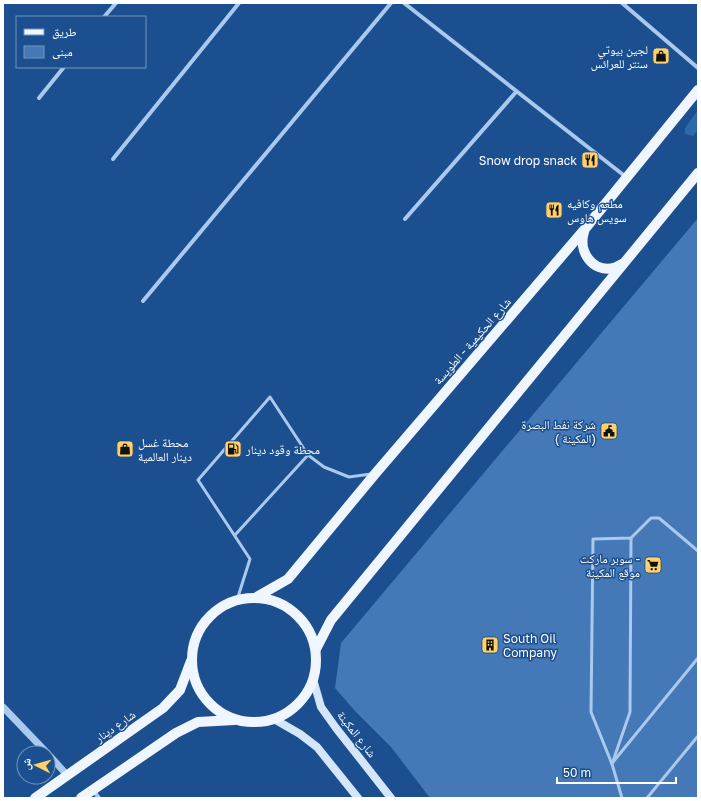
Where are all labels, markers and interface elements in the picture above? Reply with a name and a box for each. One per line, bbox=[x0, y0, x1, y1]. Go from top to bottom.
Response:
legend bbox=[16, 16, 146, 68]
text: طريق bbox=[52, 24, 77, 39]
place label: لجين بيوتي سنتر للعرائس bbox=[591, 42, 648, 71]
text: مبنى bbox=[52, 44, 73, 59]
shop icon: لجين بيوتي سنتر للعرائس bbox=[651, 46, 671, 66]
restaurant icon: Snow drop snack bbox=[580, 150, 600, 170]
place label: Snow drop snack bbox=[479, 153, 577, 168]
place label: مطعم وكافيه سويس هاوس bbox=[567, 196, 627, 225]
restaurant icon: مطعم وكافيه سويس هاوس bbox=[544, 200, 564, 220]
street label: شارع الحكيمية - الطويسة bbox=[430, 294, 515, 388]
place label: شركة نفط البصرة ( المكينة) bbox=[522, 417, 596, 446]
public building icon: شركة نفط البصرة ( المكينة) bbox=[599, 421, 619, 441]
place label: محطة غسل دينار العالمية bbox=[138, 435, 192, 464]
shop icon: محطة غسل دينار العالمية bbox=[115, 439, 135, 459]
fuel station icon: محطة وقود دينار bbox=[223, 439, 243, 459]
place label: محطة وقود دينار bbox=[245, 442, 320, 457]
place label: سوبر ماركت - موقع المكينة bbox=[580, 551, 640, 580]
supermarket icon: سوبر ماركت - موقع المكينة bbox=[643, 555, 663, 575]
place label: South Oil Company bbox=[503, 631, 557, 660]
building icon: South Oil Company bbox=[480, 635, 500, 655]
street label: شارع دينار bbox=[91, 707, 139, 747]
street label: شارع المكينة bbox=[333, 708, 380, 761]
north arrow bbox=[16, 745, 56, 785]
text: ش bbox=[18, 757, 35, 771]
scale bar bbox=[557, 759, 676, 785]
text: 50 m bbox=[563, 765, 591, 780]

